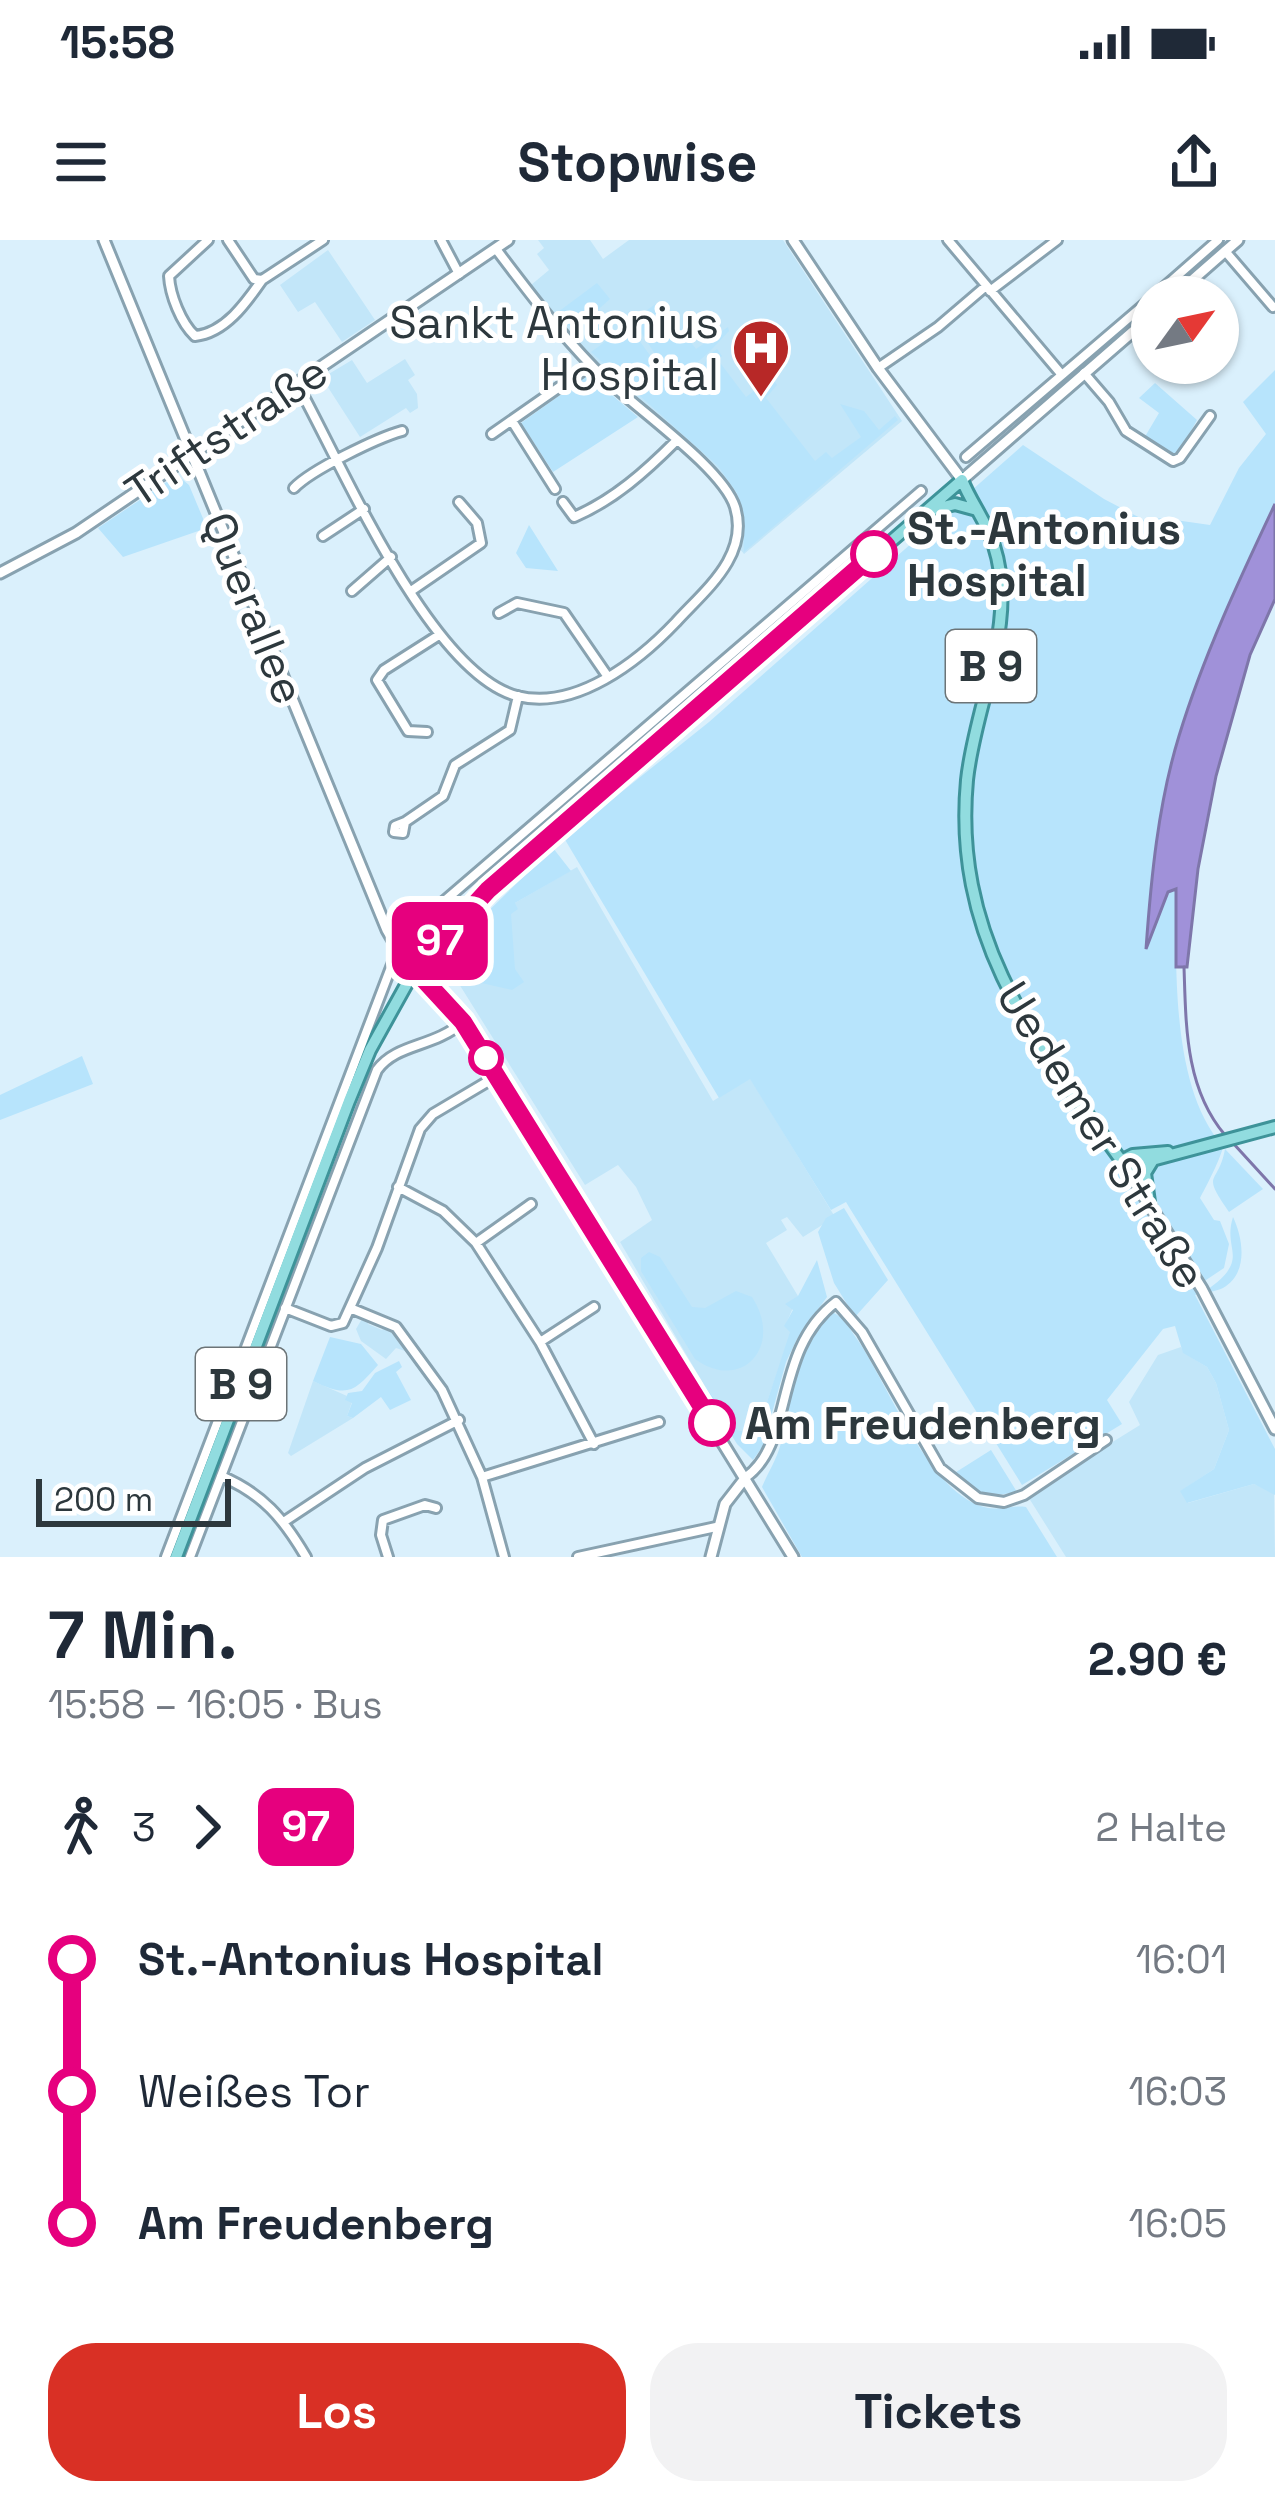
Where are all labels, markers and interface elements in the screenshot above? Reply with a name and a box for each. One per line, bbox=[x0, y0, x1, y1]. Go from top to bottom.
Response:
text: 15:58 bbox=[60, 14, 175, 71]
text: Stopwise bbox=[518, 128, 757, 197]
icon: menu bbox=[48, 129, 114, 195]
icon: share bbox=[1161, 129, 1227, 195]
north arrow bbox=[1131, 276, 1239, 384]
map controls bbox=[1131, 276, 1239, 384]
place label: Sankt Antonius Hospital bbox=[389, 294, 719, 403]
hospital icon: Sankt Antonius Hospital bbox=[730, 317, 792, 399]
street label: Triftstraße bbox=[114, 343, 338, 520]
place label: St.-Antonius Hospital bbox=[907, 500, 1181, 609]
street label: Querallee bbox=[189, 504, 318, 712]
marker: St.-Antonius Hospital bbox=[852, 532, 896, 576]
road number: B 9 bbox=[946, 630, 1036, 702]
line badge: 97 bbox=[386, 902, 494, 980]
text: 97 bbox=[416, 914, 464, 967]
street label: Uedemer Straße bbox=[984, 971, 1219, 1299]
unlabelled marker bbox=[470, 1042, 502, 1074]
road number: B 9 bbox=[196, 1348, 286, 1420]
place label: Am Freudenberg bbox=[745, 1395, 1101, 1452]
marker: Am Freudenberg bbox=[690, 1401, 734, 1445]
scale bar bbox=[36, 1473, 231, 1526]
text: 200 m bbox=[54, 1479, 153, 1521]
text: 7 Min. bbox=[48, 1593, 237, 1677]
text: 2.90 € bbox=[1088, 1631, 1227, 1688]
text: 15:58 – 16:05 · Bus bbox=[48, 1680, 383, 1729]
icon: walk bbox=[48, 1794, 114, 1860]
icon: forward bbox=[174, 1794, 240, 1860]
text: 97 bbox=[282, 1800, 330, 1853]
text: 3 bbox=[132, 1803, 156, 1852]
text: 2 Halte bbox=[1096, 1803, 1227, 1852]
text: St.-Antonius Hospital bbox=[138, 1931, 603, 1988]
text: 16:01 bbox=[1136, 1935, 1227, 1984]
text: Weißes Tor bbox=[138, 2063, 370, 2120]
text: 16:03 bbox=[1128, 2067, 1227, 2116]
text: Am Freudenberg bbox=[138, 2195, 494, 2252]
text: 16:05 bbox=[1129, 2199, 1227, 2248]
button: Los bbox=[48, 2343, 626, 2481]
button: Tickets bbox=[650, 2343, 1227, 2481]

